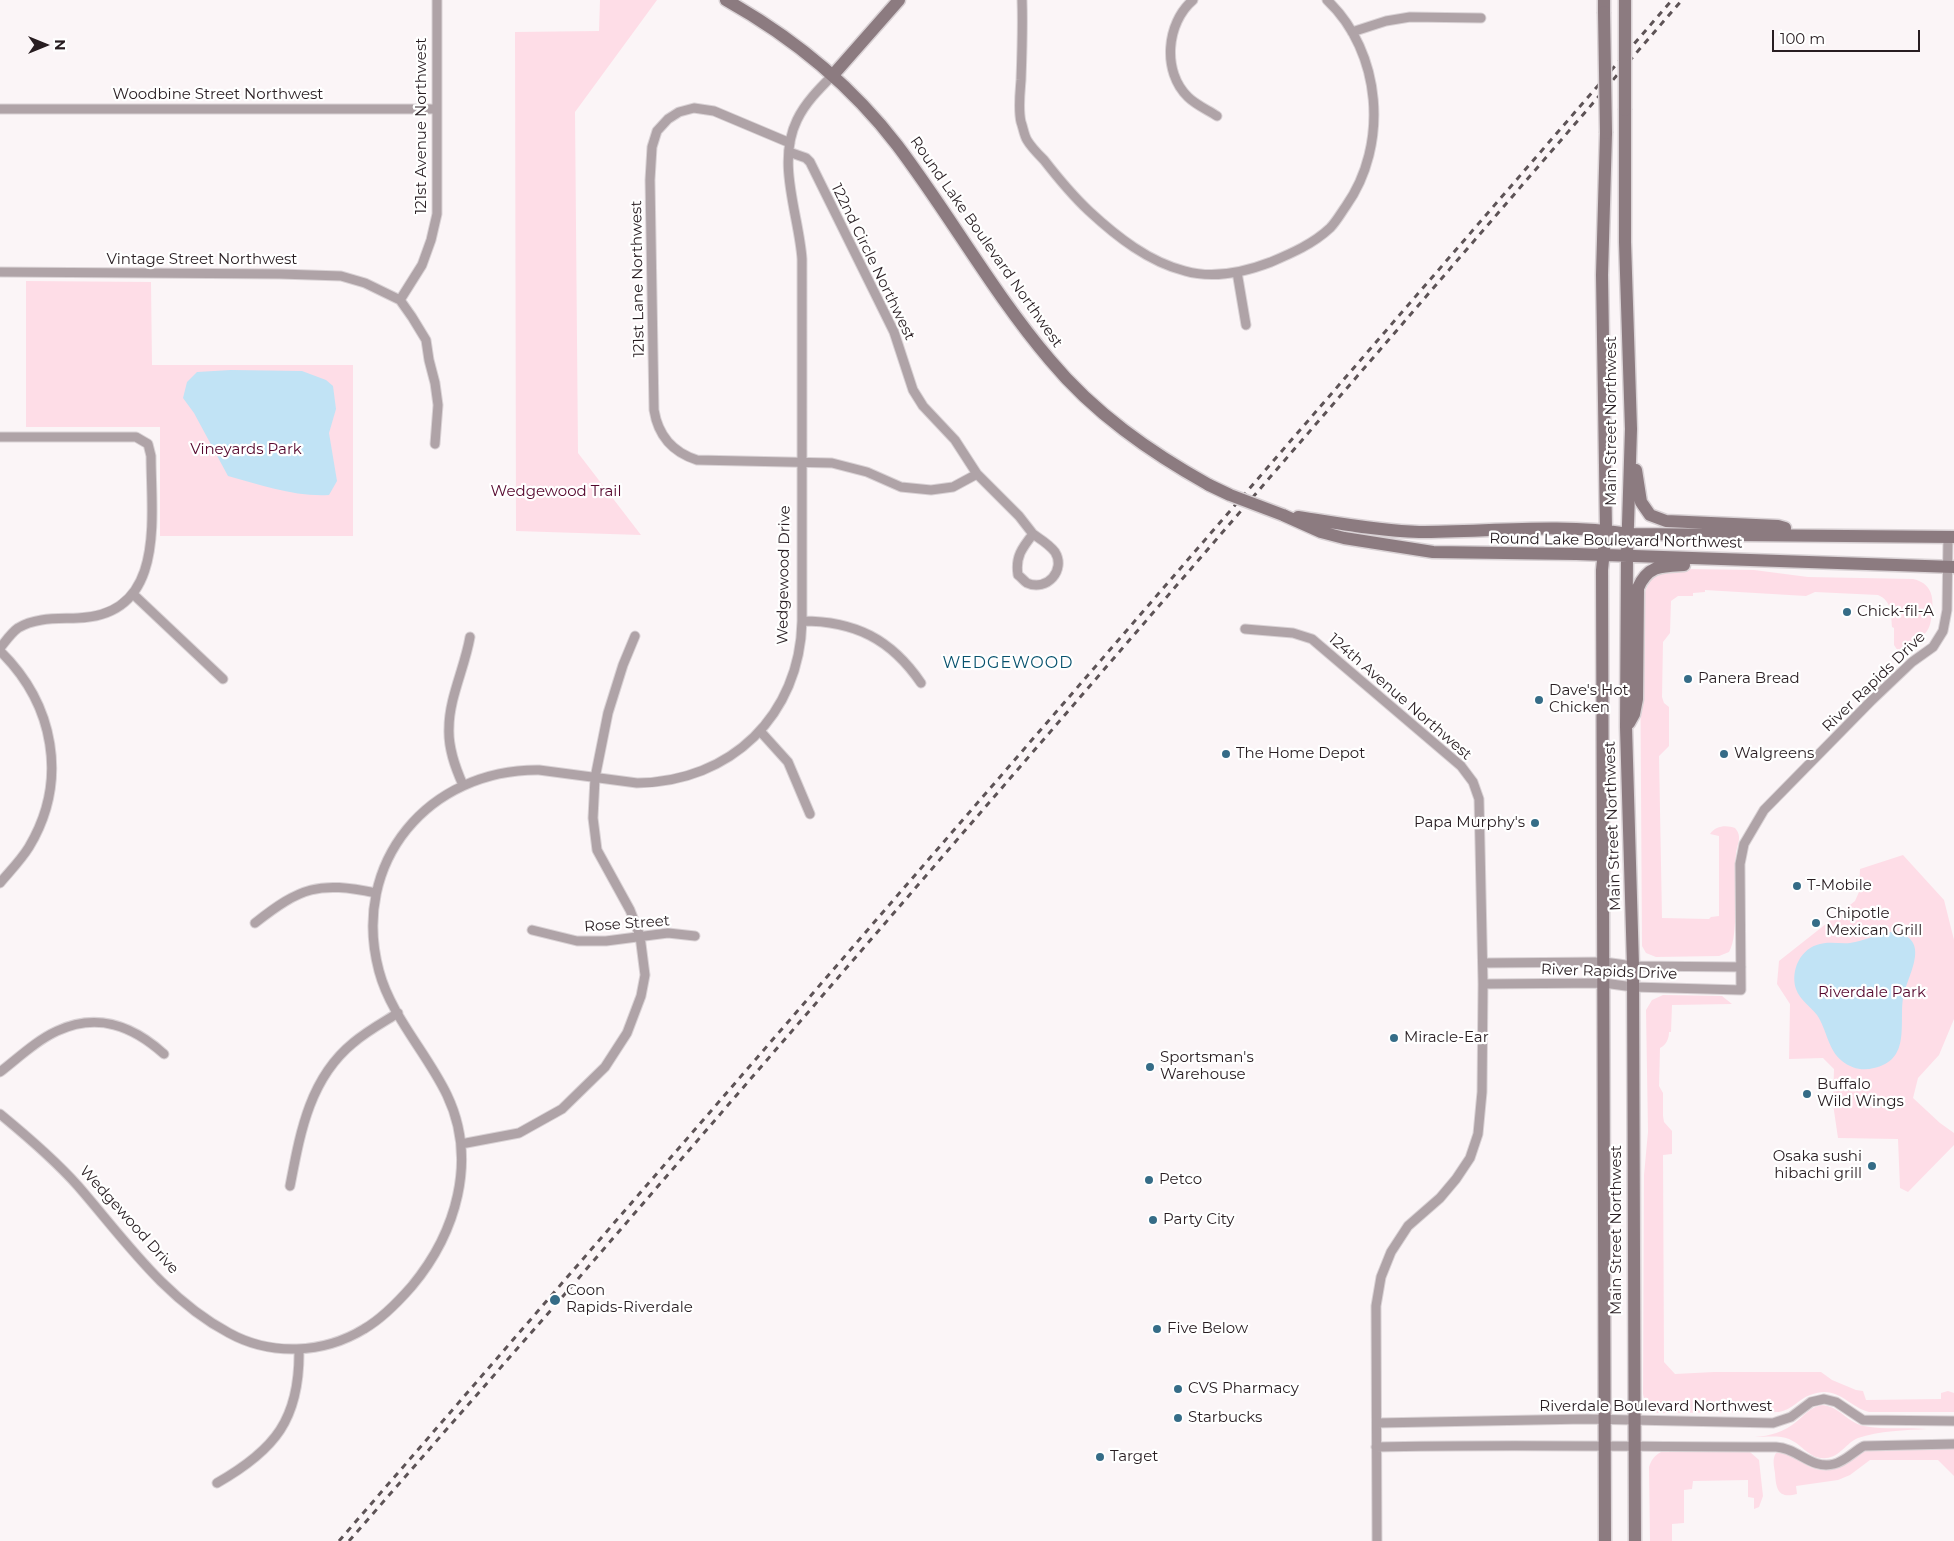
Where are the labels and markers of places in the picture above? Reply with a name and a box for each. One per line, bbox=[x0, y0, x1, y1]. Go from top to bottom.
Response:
place label: Chick-fil-A bbox=[1857, 603, 1934, 621]
marker: Chick-fil-A bbox=[1841, 606, 1853, 618]
place label: Panera Bread bbox=[1698, 670, 1800, 688]
marker: Panera Bread bbox=[1682, 673, 1694, 685]
place label: Dave's Hot Chicken bbox=[1549, 682, 1629, 717]
marker: Dave's Hot Chicken bbox=[1533, 694, 1545, 706]
place label: The Home Depot bbox=[1236, 745, 1365, 763]
place label: Walgreens bbox=[1734, 745, 1814, 763]
marker: The Home Depot bbox=[1220, 748, 1232, 760]
marker: Walgreens bbox=[1718, 748, 1730, 760]
place label: Papa Murphy's bbox=[1414, 814, 1525, 832]
marker: Papa Murphy's bbox=[1529, 817, 1541, 829]
place label: T-Mobile bbox=[1807, 877, 1872, 895]
marker: T-Mobile bbox=[1791, 880, 1803, 892]
place label: Chipotle Mexican Grill bbox=[1826, 905, 1922, 940]
marker: Chipotle Mexican Grill bbox=[1810, 917, 1822, 929]
place label: Miracle-Ear bbox=[1404, 1029, 1489, 1047]
marker: Miracle-Ear bbox=[1388, 1032, 1400, 1044]
place label: Sportsman's Warehouse bbox=[1160, 1049, 1254, 1084]
marker: Sportsman's Warehouse bbox=[1144, 1061, 1156, 1073]
place label: Buffalo Wild Wings bbox=[1817, 1076, 1904, 1111]
marker: Buffalo Wild Wings bbox=[1801, 1088, 1813, 1100]
place label: Osaka sushi hibachi grill bbox=[1773, 1148, 1862, 1183]
marker: Osaka sushi hibachi grill bbox=[1866, 1160, 1878, 1172]
place label: Petco bbox=[1159, 1171, 1202, 1189]
marker: Petco bbox=[1143, 1174, 1155, 1186]
place label: Party City bbox=[1163, 1211, 1234, 1229]
marker: Party City bbox=[1147, 1214, 1159, 1226]
place label: Coon Rapids-Riverdale bbox=[566, 1282, 693, 1317]
marker: Coon Rapids-Riverdale bbox=[548, 1293, 562, 1307]
place label: Five Below bbox=[1167, 1320, 1248, 1338]
marker: Five Below bbox=[1151, 1323, 1163, 1335]
place label: CVS Pharmacy bbox=[1188, 1380, 1299, 1398]
marker: CVS Pharmacy bbox=[1172, 1383, 1184, 1395]
place label: Starbucks bbox=[1188, 1409, 1262, 1427]
marker: Starbucks bbox=[1172, 1412, 1184, 1424]
place label: Target bbox=[1110, 1448, 1158, 1466]
marker: Target bbox=[1094, 1451, 1106, 1463]

